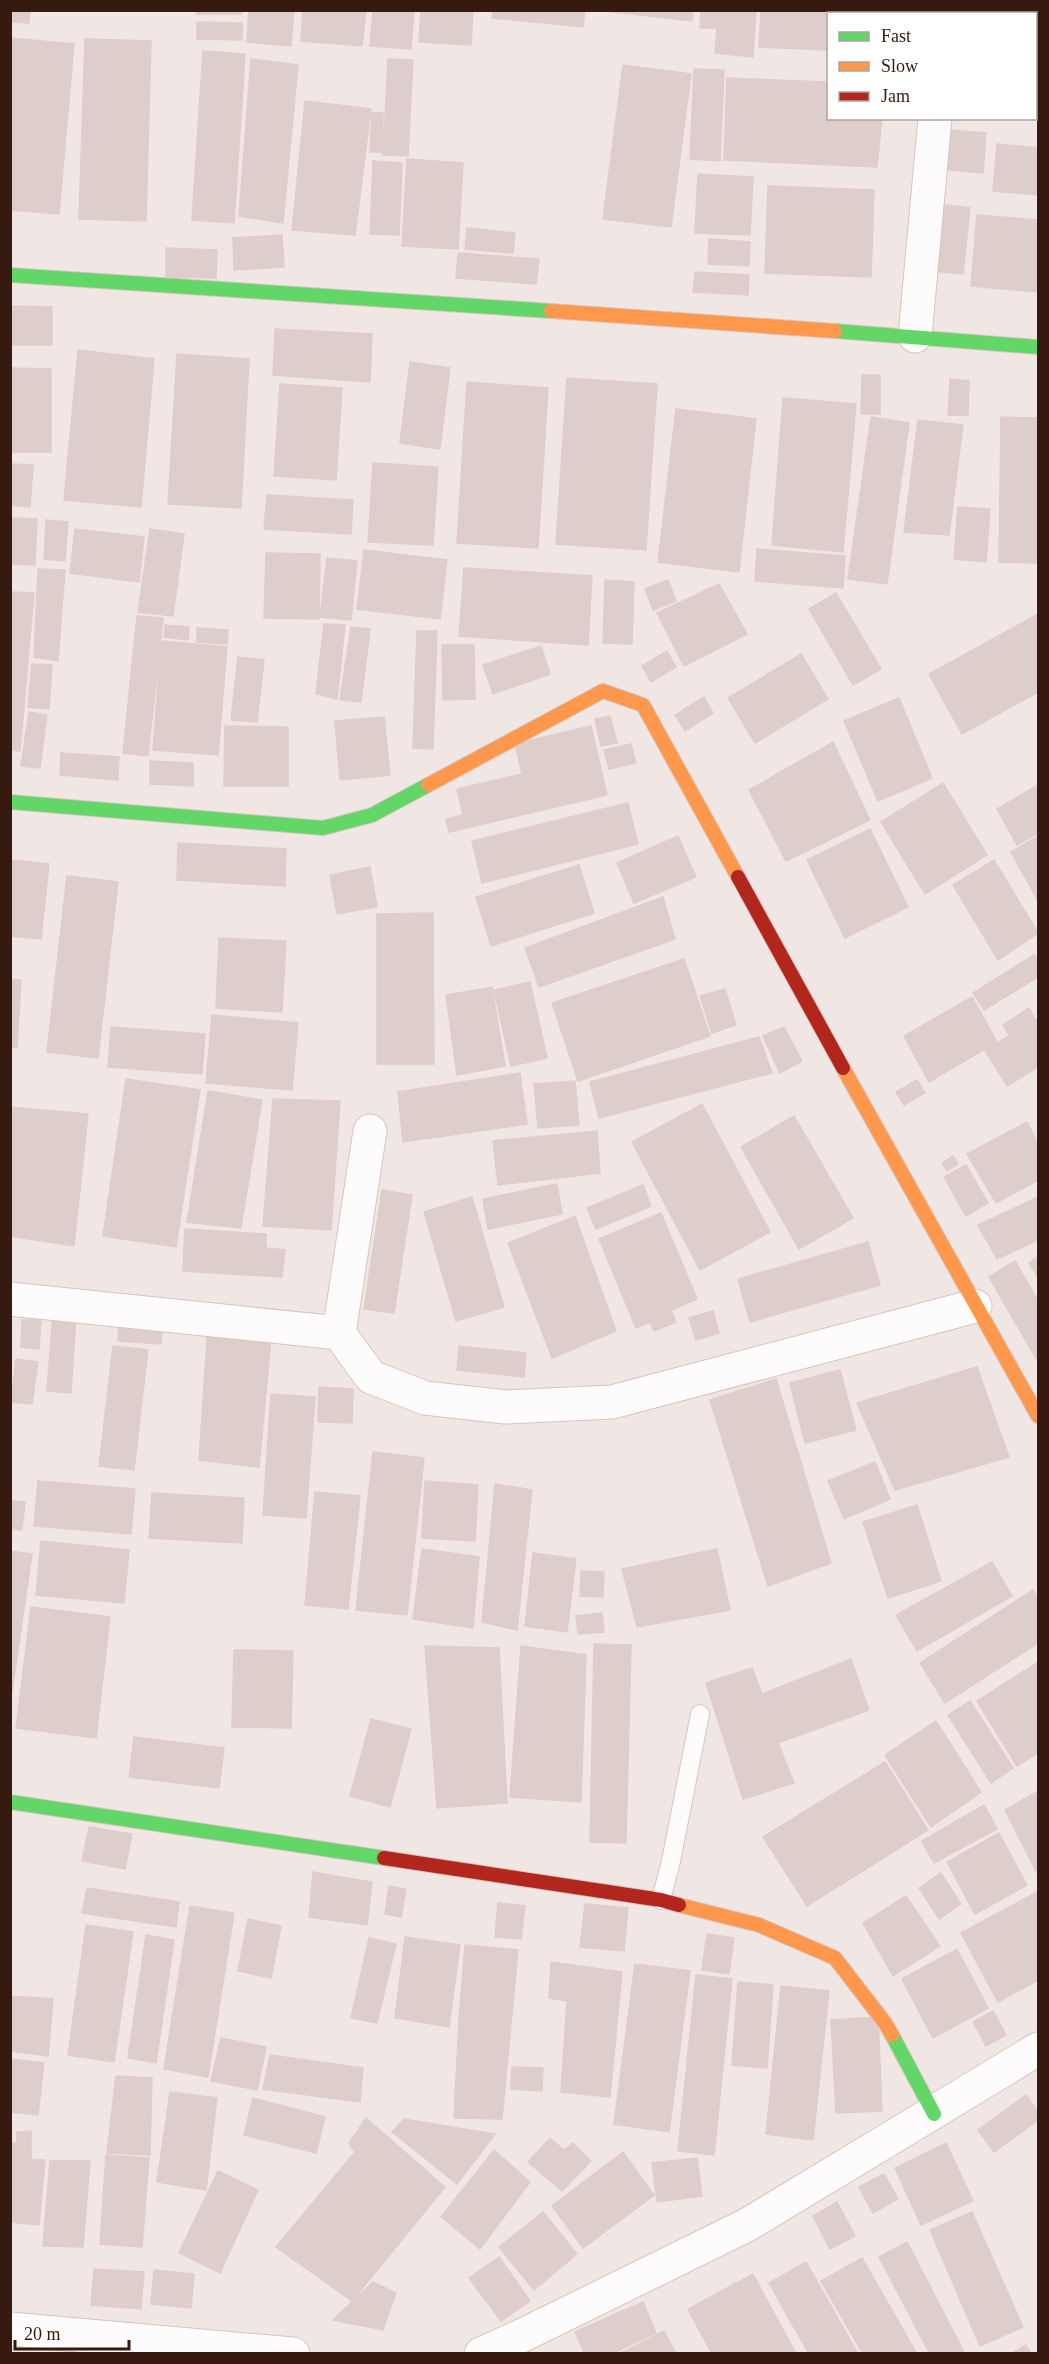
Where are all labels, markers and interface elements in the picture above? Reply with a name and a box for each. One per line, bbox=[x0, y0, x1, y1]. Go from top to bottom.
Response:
legend bbox=[827, 12, 1037, 120]
text: Fast bbox=[881, 26, 911, 46]
text: Slow bbox=[881, 56, 918, 76]
text: Jam bbox=[881, 86, 910, 106]
scale bar bbox=[15, 2313, 129, 2351]
text: 20 m bbox=[24, 2324, 61, 2344]

